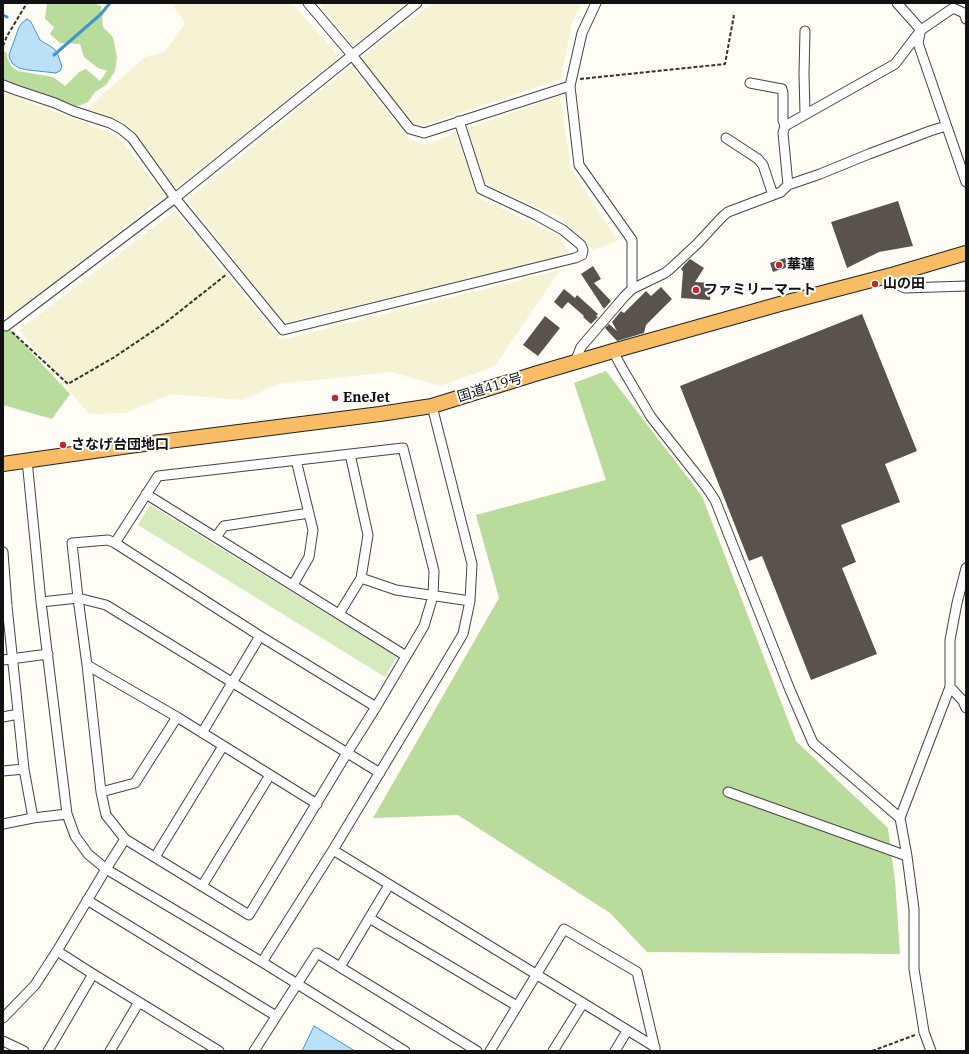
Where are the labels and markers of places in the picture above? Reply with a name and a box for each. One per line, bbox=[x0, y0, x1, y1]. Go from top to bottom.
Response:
place label: 華蓮 bbox=[787, 257, 815, 273]
marker: 華蓮 bbox=[774, 260, 784, 270]
place label: 山の田 bbox=[883, 276, 925, 292]
marker: 山の田 bbox=[870, 279, 880, 289]
place label: ファミリーマート bbox=[704, 282, 816, 298]
marker: ファミリーマート bbox=[691, 285, 701, 295]
place label: EneJet bbox=[343, 390, 390, 406]
marker: EneJet bbox=[330, 393, 340, 403]
place label: さなげ台団地口 bbox=[71, 437, 169, 453]
marker: さなげ台団地口 bbox=[58, 440, 68, 450]

